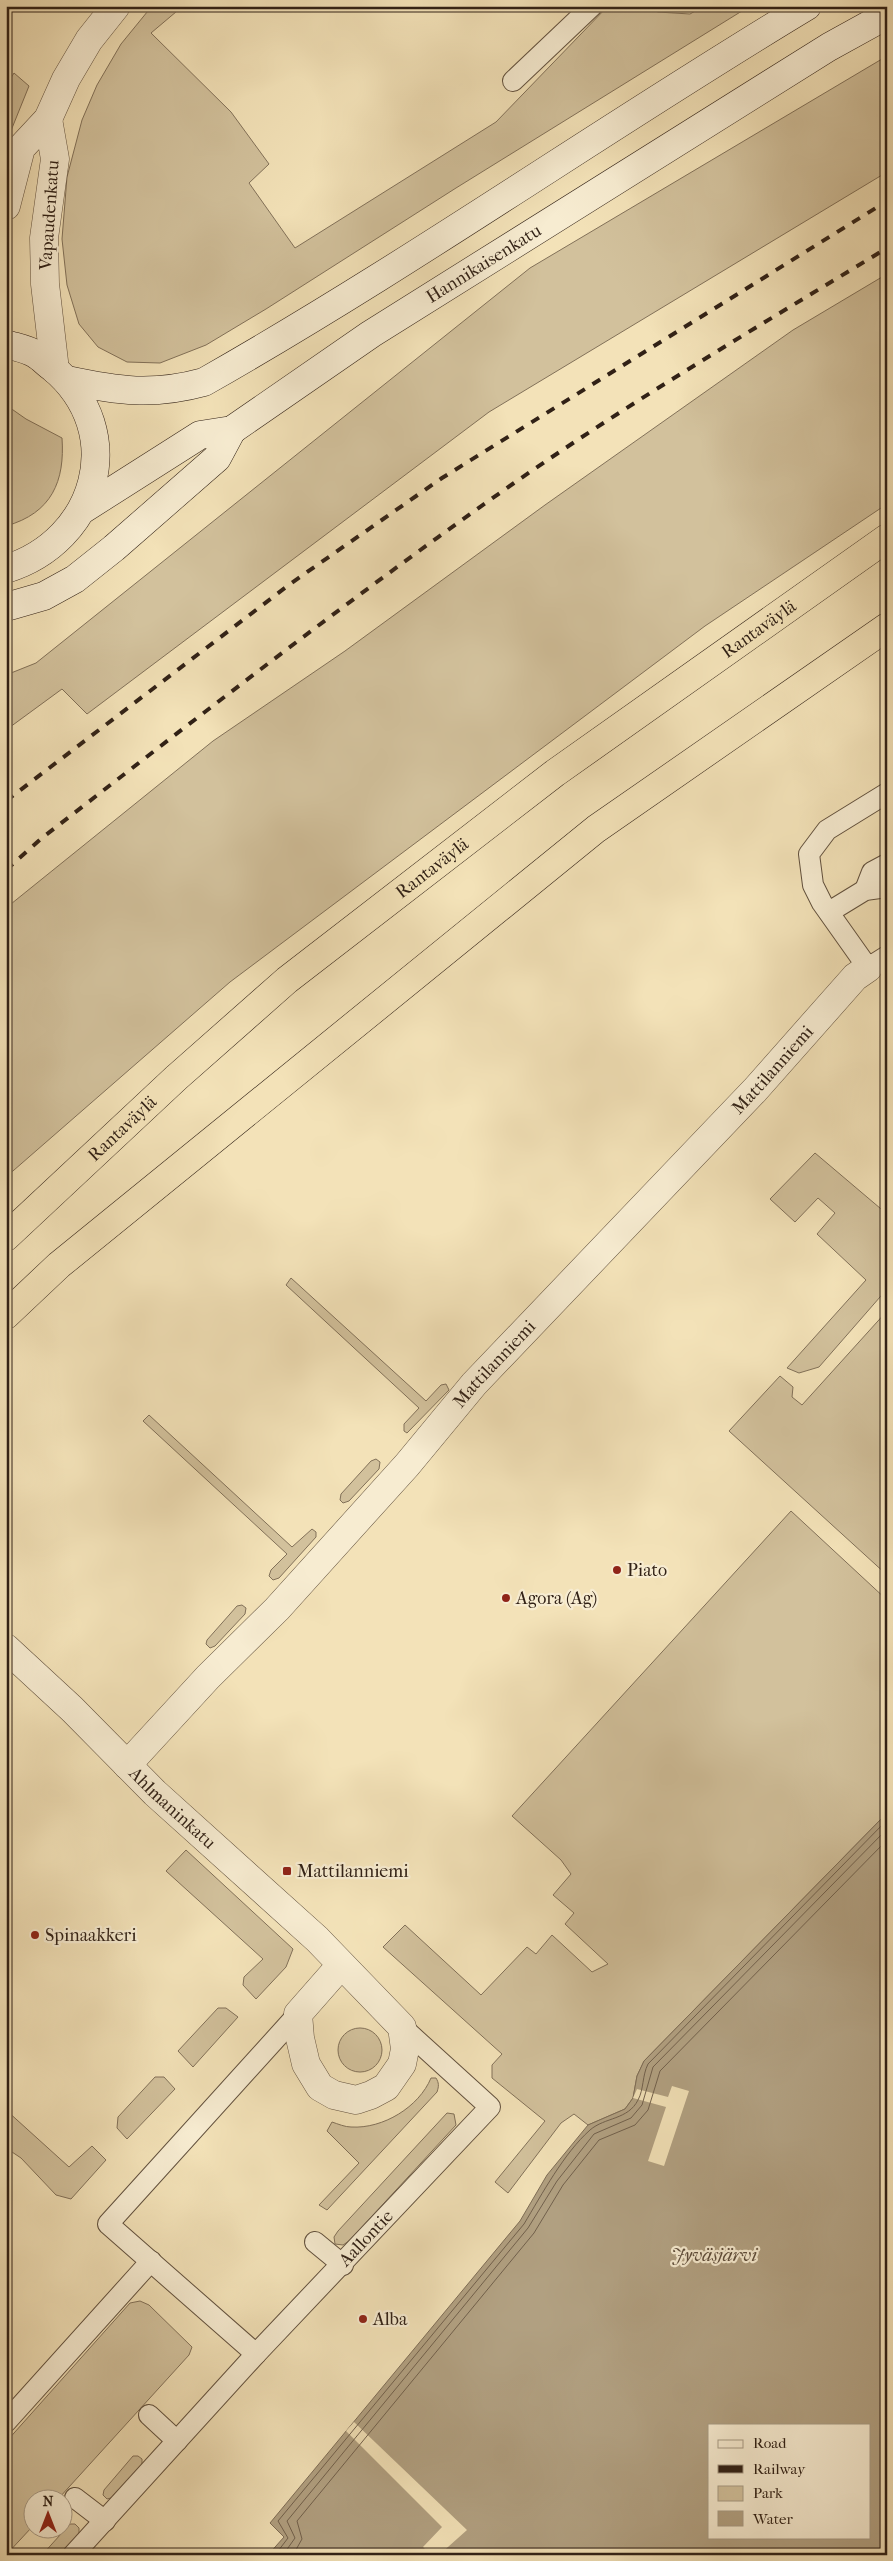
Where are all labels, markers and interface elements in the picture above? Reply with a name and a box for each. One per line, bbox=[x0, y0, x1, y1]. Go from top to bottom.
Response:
street label: Vapaudenkatu bbox=[35, 159, 64, 272]
street label: Hannikaisenkatu bbox=[422, 220, 545, 308]
street label: Rantaväylä bbox=[718, 595, 801, 663]
street label: Rantaväylä bbox=[392, 833, 473, 903]
street label: Mattilanniemi bbox=[728, 1021, 818, 1119]
street label: Rantaväylä bbox=[84, 1091, 162, 1166]
street label: Mattilanniemi bbox=[449, 1316, 541, 1412]
place label: Piato bbox=[627, 1560, 667, 1581]
marker: Piato bbox=[611, 1564, 623, 1576]
place label: Agora (Ag) bbox=[515, 1588, 597, 1609]
marker: Agora (Ag) bbox=[500, 1592, 512, 1604]
street label: Ahlmaninkatu bbox=[124, 1762, 220, 1854]
place label: Mattilanniemi bbox=[297, 1861, 409, 1882]
marker: Mattilanniemi bbox=[281, 1865, 293, 1877]
place label: Spinaakkeri bbox=[45, 1925, 137, 1946]
marker: Spinaakkeri bbox=[29, 1929, 41, 1941]
street label: Aallontie bbox=[334, 2206, 398, 2272]
water label: Jyväsjärvi bbox=[671, 2244, 758, 2266]
place label: Alba bbox=[372, 2309, 408, 2330]
marker: Alba bbox=[357, 2313, 369, 2325]
legend bbox=[708, 2424, 870, 2538]
text: Road bbox=[753, 2434, 787, 2452]
text: Railway bbox=[753, 2460, 806, 2478]
text: Park bbox=[753, 2484, 783, 2502]
north arrow bbox=[22, 2488, 72, 2538]
text: N bbox=[43, 2493, 54, 2510]
text: Water bbox=[752, 2510, 793, 2528]

